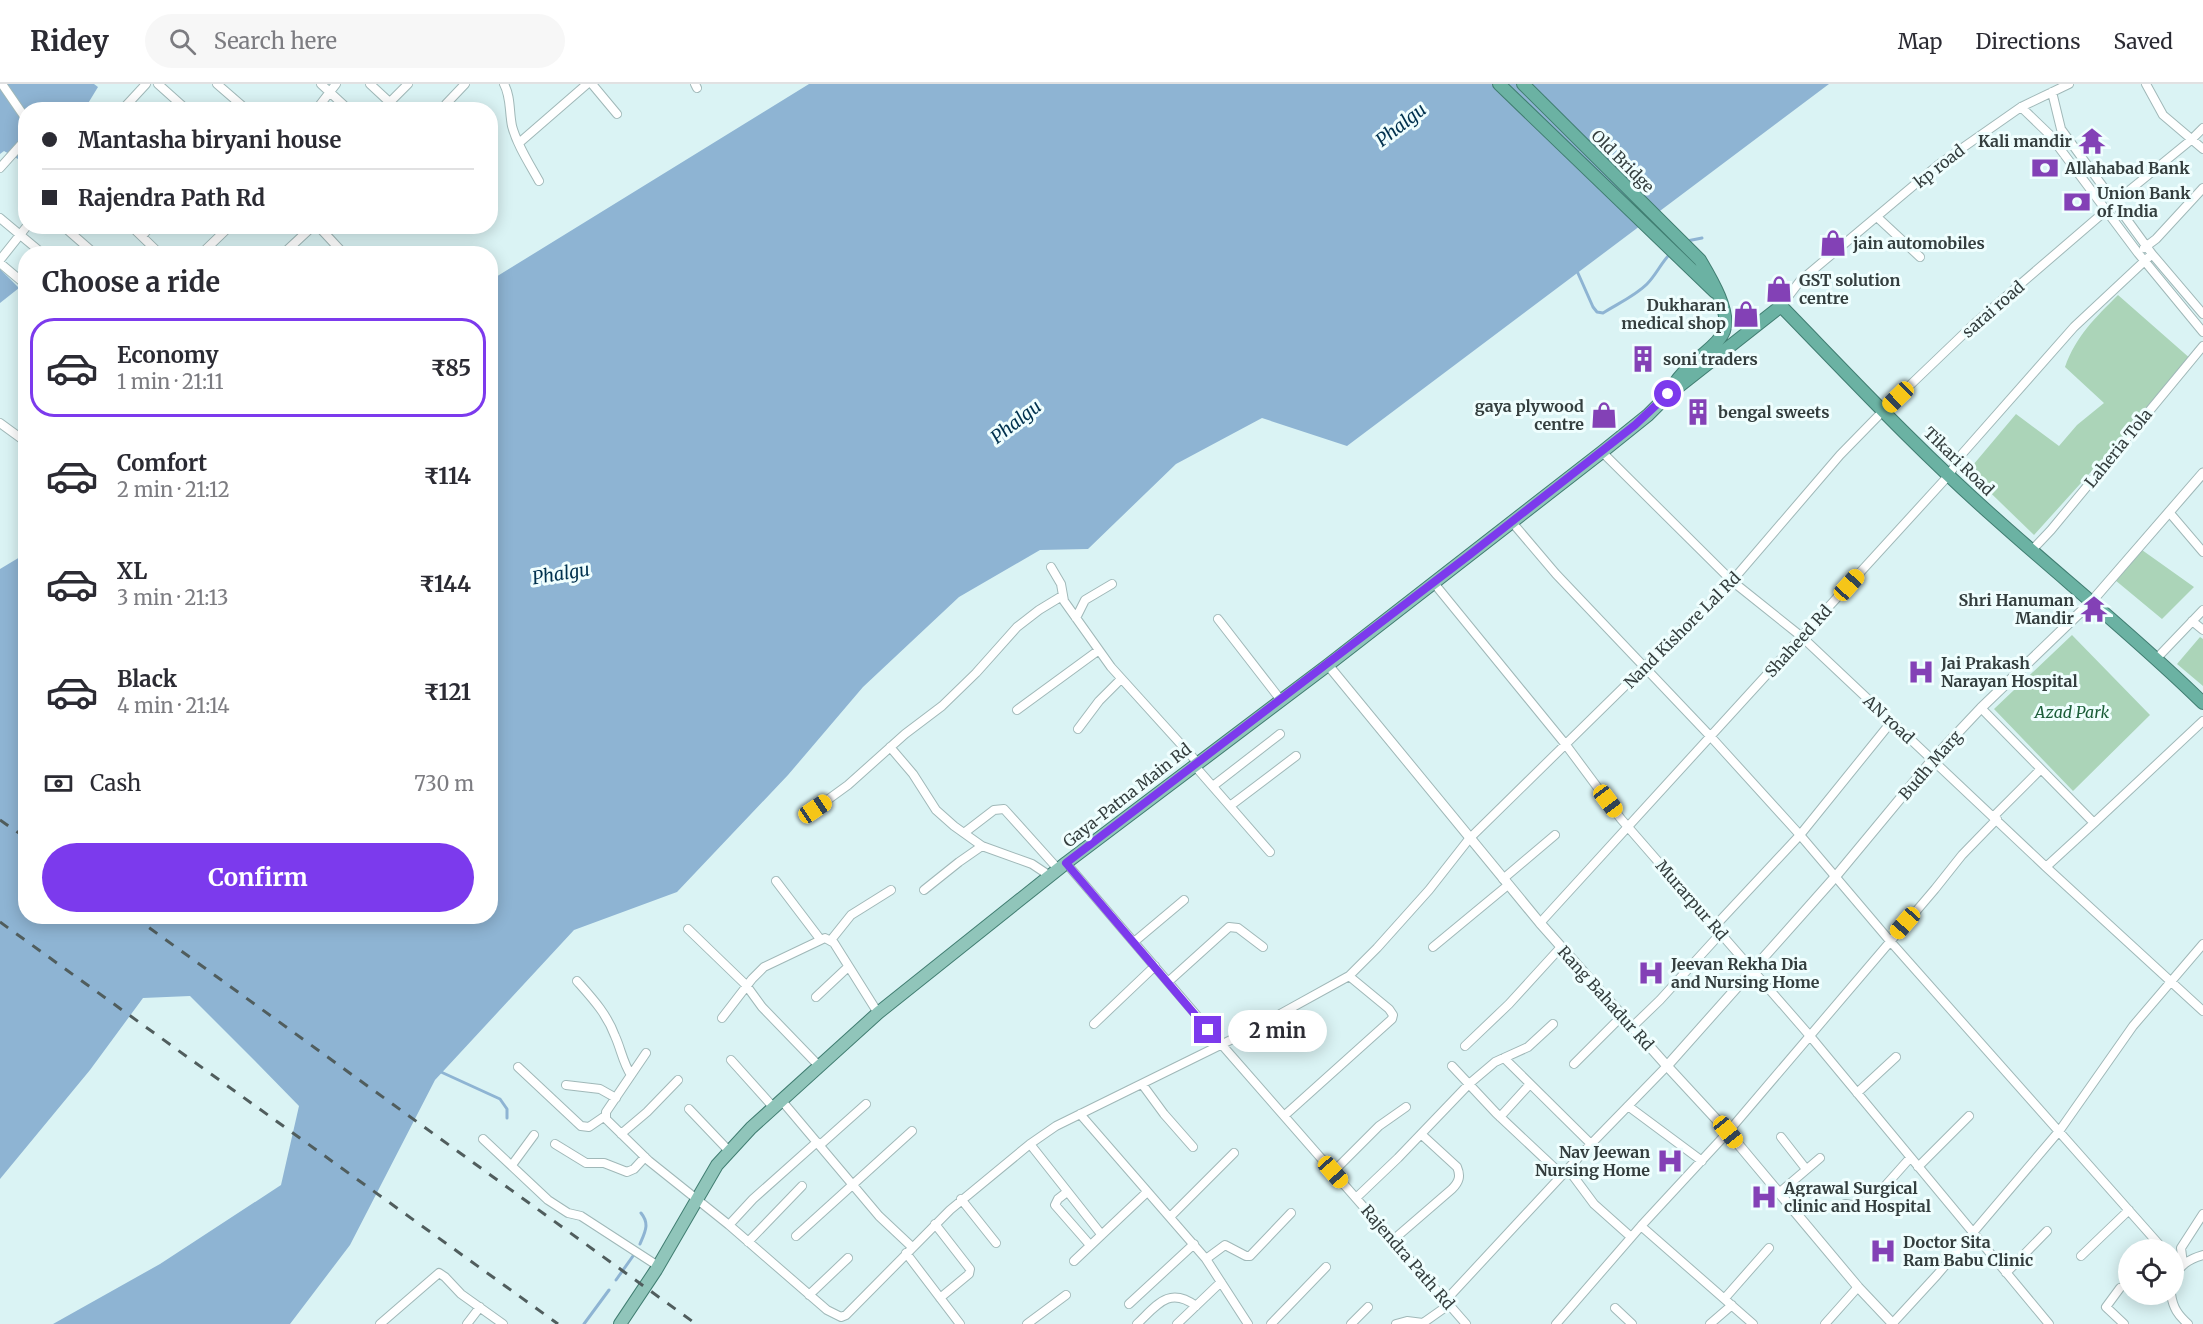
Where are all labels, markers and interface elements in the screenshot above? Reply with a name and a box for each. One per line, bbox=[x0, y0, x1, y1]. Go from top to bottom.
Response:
search box bbox=[145, 14, 565, 68]
text: Ridey bbox=[30, 23, 109, 59]
icon: search bbox=[166, 25, 199, 58]
text: Search here bbox=[214, 27, 337, 55]
text: Map bbox=[1898, 28, 1942, 55]
text: Directions bbox=[1975, 28, 2080, 55]
text: Saved bbox=[2113, 28, 2173, 55]
water label: Phalgu bbox=[1371, 98, 1431, 151]
text: Mantasha biryani house bbox=[78, 126, 341, 154]
street label: Old Bridge bbox=[1588, 126, 1658, 196]
temple icon: Kali mandir bbox=[2077, 126, 2107, 156]
place label: Kali mandir bbox=[1978, 131, 2073, 151]
street label: kp road bbox=[1910, 140, 1968, 192]
bank icon: Allahabad Bank bbox=[2030, 153, 2060, 183]
place label: Allahabad Bank bbox=[2064, 158, 2190, 178]
place label: Union Bank of India bbox=[2097, 183, 2191, 221]
text: Rajendra Path Rd bbox=[78, 184, 265, 212]
bank icon: Union Bank of India bbox=[2062, 187, 2092, 217]
shop icon: jain automobiles bbox=[1818, 228, 1848, 258]
place label: jain automobiles bbox=[1852, 233, 1985, 253]
text: Choose a ride bbox=[42, 265, 220, 299]
place label: GST solution centre bbox=[1799, 270, 1900, 308]
shop icon: GST solution centre bbox=[1764, 274, 1794, 304]
street label: sarai road bbox=[1958, 276, 2028, 341]
place label: Dukharan medical shop bbox=[1621, 295, 1726, 333]
shop icon: Dukharan medical shop bbox=[1731, 299, 1761, 329]
icon: car bbox=[45, 341, 99, 395]
text: Economy bbox=[117, 341, 218, 369]
building icon: soni traders bbox=[1628, 344, 1658, 374]
place label: soni traders bbox=[1663, 349, 1758, 369]
text: ₹85 bbox=[431, 354, 471, 382]
text: 1 min · 21:11 bbox=[117, 369, 224, 394]
car bbox=[1879, 378, 1917, 416]
route start bbox=[1654, 380, 1681, 407]
water label: Phalgu bbox=[986, 395, 1046, 448]
place label: gaya plywood centre bbox=[1475, 396, 1584, 434]
building icon: bengal sweets bbox=[1683, 397, 1713, 427]
shop icon: gaya plywood centre bbox=[1589, 400, 1619, 430]
place label: bengal sweets bbox=[1718, 402, 1829, 422]
street label: Laheria Tola bbox=[2080, 404, 2156, 492]
street label: Tikari Road bbox=[1920, 423, 1999, 500]
icon: car bbox=[45, 449, 99, 503]
text: Comfort bbox=[117, 449, 207, 477]
text: ₹114 bbox=[423, 462, 471, 490]
text: 2 min · 21:12 bbox=[117, 477, 230, 502]
icon: car bbox=[45, 557, 99, 611]
text: XL bbox=[117, 557, 147, 585]
water label: Phalgu bbox=[531, 558, 591, 589]
car bbox=[1830, 566, 1868, 604]
street label: Nand Kishore Lal Rd bbox=[1620, 567, 1745, 692]
text: ₹144 bbox=[419, 570, 471, 598]
text: 3 min · 21:13 bbox=[117, 585, 228, 610]
place label: Shri Hanuman Mandir bbox=[1958, 590, 2075, 628]
temple icon: Shri Hanuman Mandir bbox=[2079, 594, 2109, 624]
street label: Shaheed Rd bbox=[1760, 600, 1836, 681]
place label: Jai Prakash Narayan Hospital bbox=[1940, 653, 2078, 691]
hospital icon: Jai Prakash Narayan Hospital bbox=[1906, 657, 1936, 687]
icon: car bbox=[45, 665, 99, 719]
text: Black bbox=[117, 665, 177, 693]
text: ₹121 bbox=[423, 678, 471, 706]
street label: AN road bbox=[1859, 690, 1919, 748]
text: 4 min · 21:14 bbox=[117, 693, 230, 718]
park label: Azad Park bbox=[2033, 702, 2109, 722]
street label: Budh Marg bbox=[1894, 726, 1966, 804]
street label: Gaya-Patna Main Rd bbox=[1059, 738, 1195, 851]
icon: cash bbox=[42, 767, 75, 800]
text: Cash bbox=[90, 769, 141, 797]
text: 730 m bbox=[414, 771, 474, 796]
car bbox=[1590, 781, 1626, 821]
car bbox=[795, 791, 835, 827]
button: Confirm bbox=[42, 843, 474, 912]
street label: Murarpur Rd bbox=[1652, 856, 1732, 944]
car bbox=[1886, 904, 1924, 942]
street label: Rang Bahadur Rd bbox=[1554, 942, 1658, 1055]
place label: Jeevan Rekha Dia and Nursing Home bbox=[1670, 954, 1820, 992]
hospital icon: Jeevan Rekha Dia and Nursing Home bbox=[1636, 958, 1666, 988]
callout: 2 min bbox=[1229, 1009, 1328, 1051]
route end bbox=[1194, 1016, 1221, 1043]
text: 2 min bbox=[1249, 1018, 1306, 1043]
car bbox=[1710, 1112, 1746, 1152]
place label: Nav Jeewan Nursing Home bbox=[1535, 1142, 1650, 1180]
hospital icon: Nav Jeewan Nursing Home bbox=[1655, 1146, 1685, 1176]
car bbox=[1314, 1153, 1352, 1191]
place label: Agrawal Surgical clinic and Hospital bbox=[1783, 1178, 1931, 1216]
hospital icon: Agrawal Surgical clinic and Hospital bbox=[1749, 1182, 1779, 1212]
street label: Rajendra Path Rd bbox=[1357, 1201, 1459, 1314]
place label: Doctor Sita Ram Babu Clinic bbox=[1903, 1232, 2033, 1270]
hospital icon: Doctor Sita Ram Babu Clinic bbox=[1868, 1236, 1898, 1266]
map controls bbox=[2118, 1239, 2184, 1305]
button: locate bbox=[2118, 1239, 2184, 1305]

